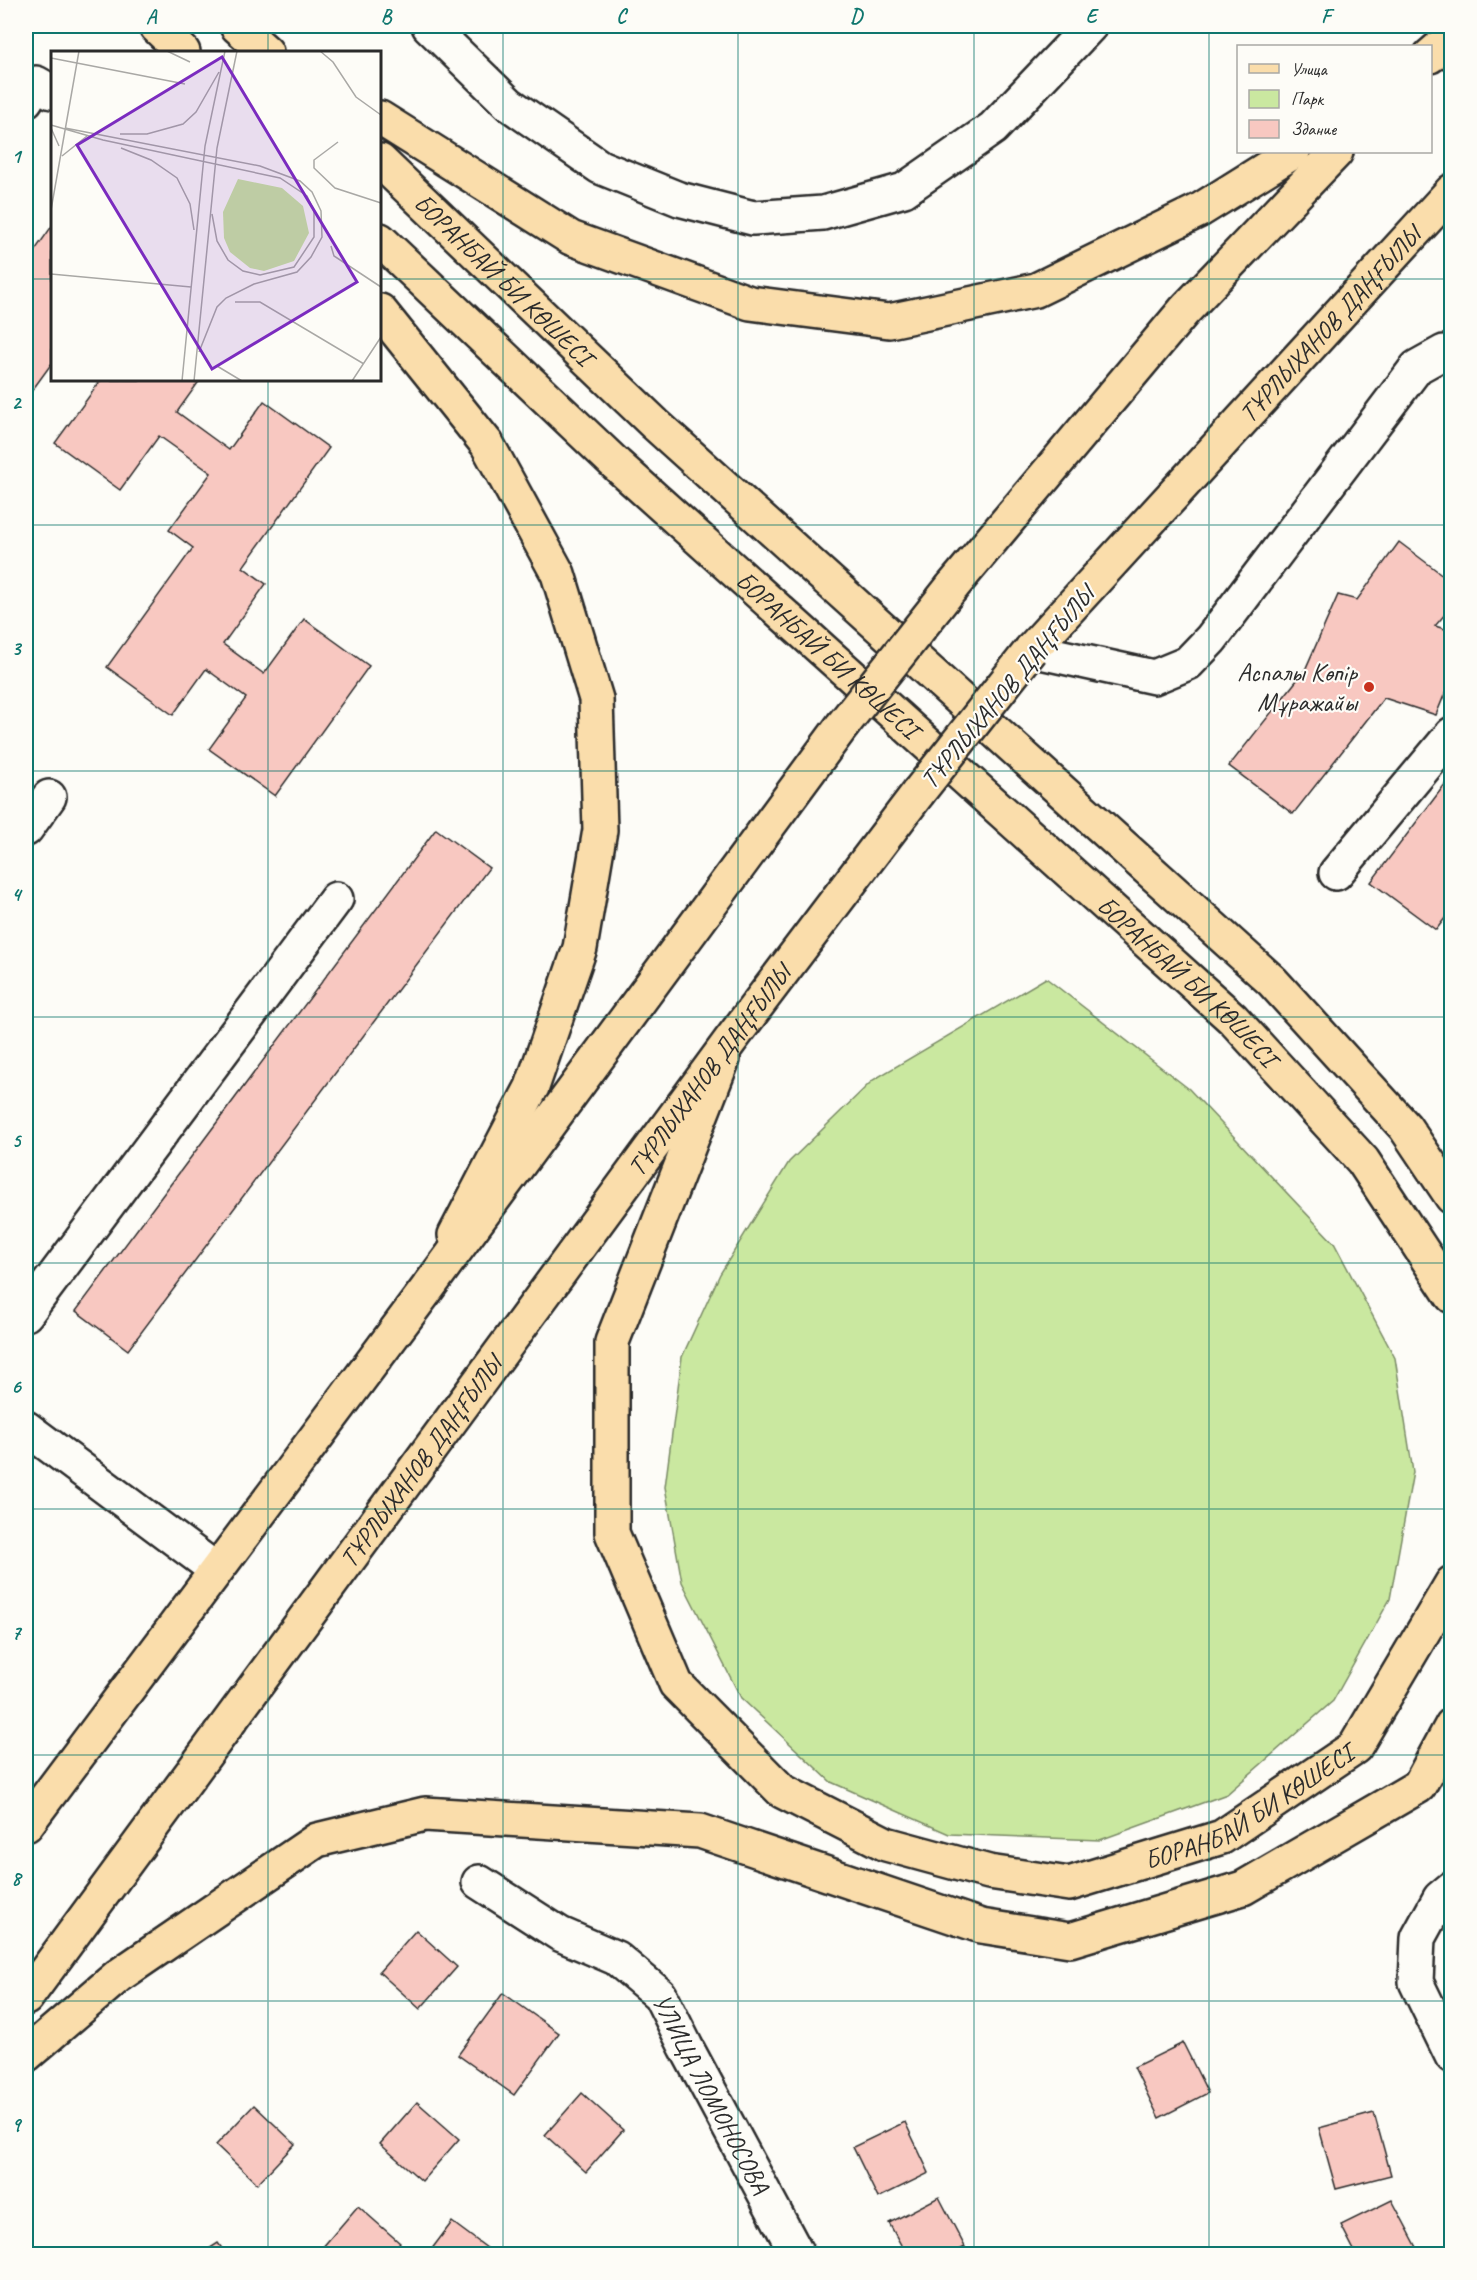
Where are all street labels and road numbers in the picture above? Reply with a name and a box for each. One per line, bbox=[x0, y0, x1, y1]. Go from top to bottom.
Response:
street label: БОРАНБАЙ БИ КӨШЕСІ bbox=[407, 186, 604, 377]
street label: ТҰРЛЫХАНОВ ДАҢҒЫЛЫ bbox=[1232, 216, 1432, 430]
street label: БОРАНБАЙ БИ КӨШЕСІ bbox=[729, 564, 930, 749]
street label: ТҰРЛЫХАНОВ ДАҢҒЫЛЫ bbox=[913, 576, 1105, 795]
street label: БОРАНБАЙ БИ КӨШЕСІ bbox=[1090, 889, 1288, 1078]
street label: ТҰРЛЫХАНОВ ДАҢҒЫЛЫ bbox=[620, 955, 802, 1183]
street label: ТҰРЛЫХАНОВ ДАҢҒЫЛЫ bbox=[332, 1346, 513, 1574]
street label: БОРАНБАЙ БИ КӨШЕСІ bbox=[1140, 1734, 1364, 1877]
street label: УЛИЦА ЛОМОНОСОВА bbox=[645, 1989, 778, 2200]

